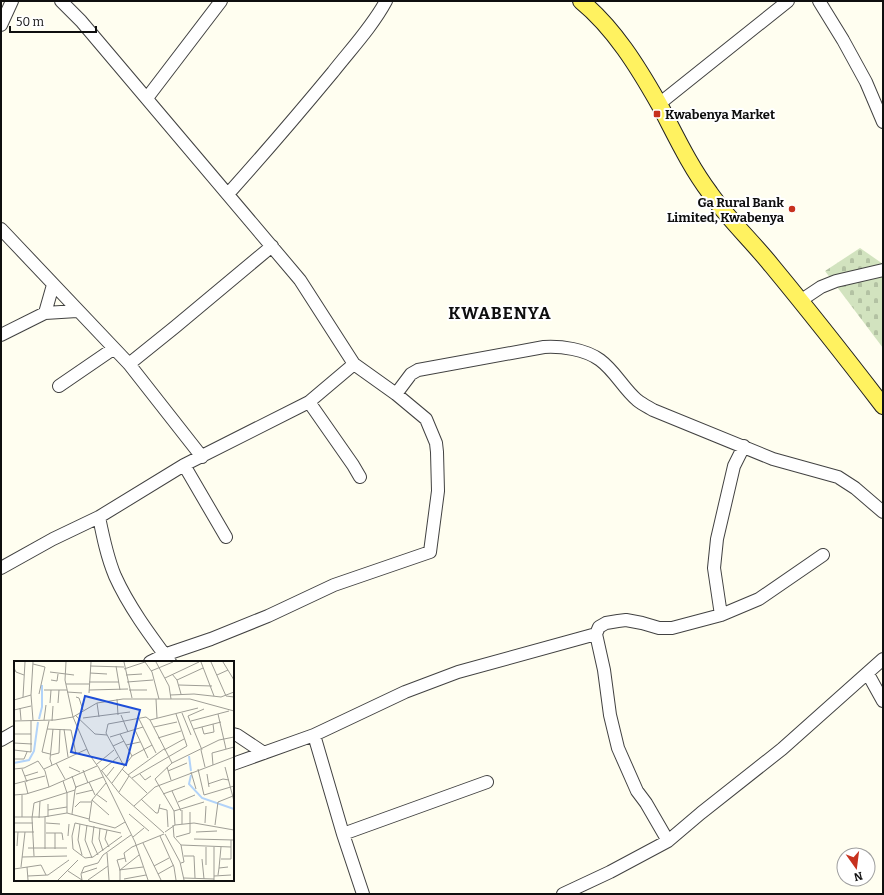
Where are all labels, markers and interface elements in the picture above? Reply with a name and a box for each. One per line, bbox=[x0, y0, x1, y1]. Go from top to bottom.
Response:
scale bar bbox=[10, 8, 96, 34]
text: 50 m bbox=[16, 15, 45, 29]
place label: Kwabenya Market bbox=[665, 107, 775, 122]
marker: Kwabenya Market bbox=[652, 109, 662, 119]
place label: Ga Rural Bank Limited, Kwabenya bbox=[667, 195, 785, 225]
marker: Ga Rural Bank Limited, Kwabenya bbox=[787, 204, 797, 214]
district label: KWABENYA bbox=[448, 303, 552, 324]
inset map bbox=[14, 661, 234, 881]
north arrow bbox=[836, 847, 876, 887]
text: N bbox=[852, 869, 864, 884]

